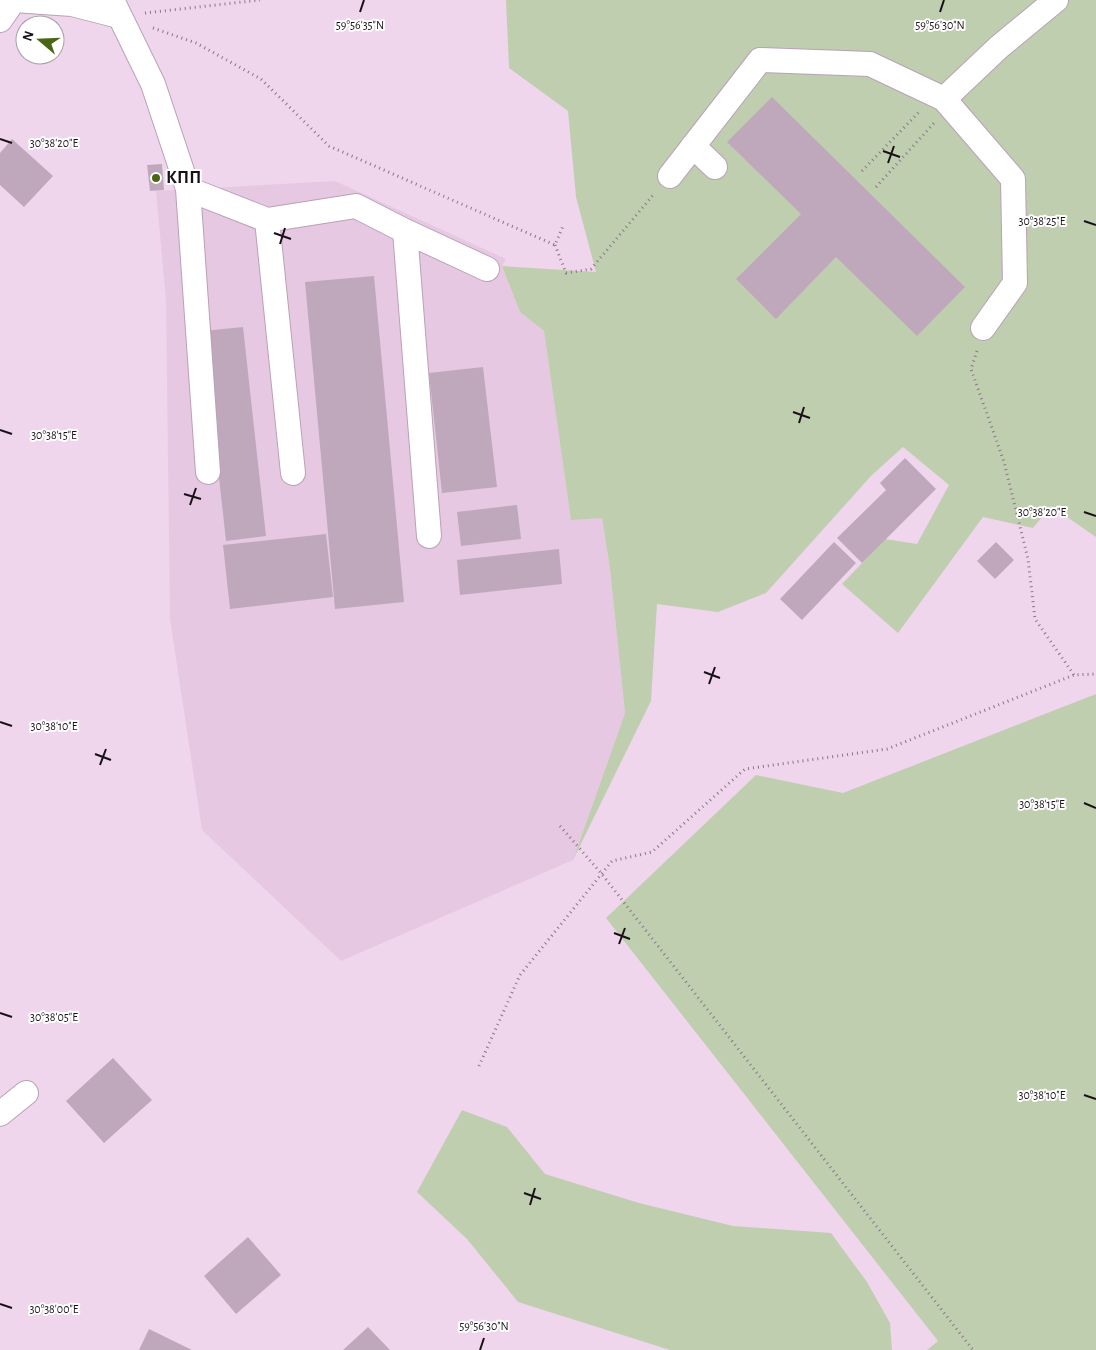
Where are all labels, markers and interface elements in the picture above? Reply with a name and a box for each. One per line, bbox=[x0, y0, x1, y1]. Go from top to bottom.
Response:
north arrow bbox=[15, 15, 65, 65]
text: 59°56'35"N bbox=[336, 19, 384, 31]
text: 59°56'30"N bbox=[915, 19, 965, 31]
text: N bbox=[20, 29, 37, 43]
text: 30°38'20"E bbox=[30, 137, 78, 149]
place label: КПП bbox=[166, 169, 201, 187]
marker: КПП bbox=[150, 172, 162, 184]
text: 30°38'25"E bbox=[1018, 215, 1066, 227]
text: 30°38'15"E bbox=[31, 429, 77, 441]
text: 30°38'20"E bbox=[1018, 506, 1066, 518]
text: 30°38'10"E bbox=[30, 720, 78, 732]
text: 30°38'15"E bbox=[1019, 798, 1065, 810]
text: 30°38'05"E bbox=[30, 1011, 78, 1023]
text: 30°38'10"E bbox=[1018, 1089, 1066, 1101]
text: 30°38'00"E bbox=[29, 1303, 79, 1315]
text: 59°56'30"N bbox=[459, 1320, 509, 1332]

